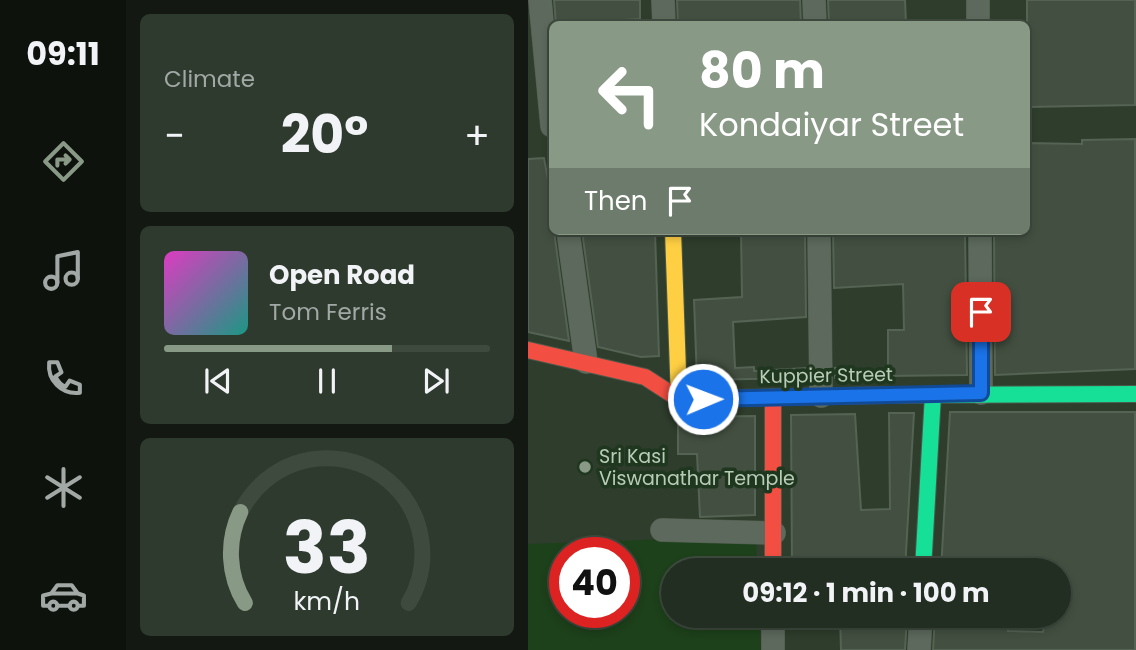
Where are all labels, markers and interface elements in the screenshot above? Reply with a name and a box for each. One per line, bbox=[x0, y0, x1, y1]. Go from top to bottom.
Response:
text: 09:11 bbox=[26, 31, 100, 76]
text: 80 m bbox=[699, 37, 825, 105]
icon: left bbox=[584, 49, 675, 140]
text: Climate bbox=[164, 63, 255, 95]
text: 20° bbox=[281, 98, 368, 171]
text: Kondaiyar Street bbox=[699, 102, 964, 147]
text: − bbox=[164, 109, 185, 162]
text: + bbox=[464, 109, 490, 162]
icon: directions bbox=[39, 137, 88, 186]
icon: arrive bbox=[661, 182, 699, 220]
text: Then bbox=[584, 183, 647, 219]
icon: music bbox=[39, 246, 88, 295]
text: Open Road bbox=[269, 257, 415, 293]
pin bbox=[951, 282, 1011, 342]
icon: arrive bbox=[962, 293, 1000, 331]
text: Tom Ferris bbox=[269, 296, 387, 328]
icon: phone bbox=[39, 354, 88, 403]
street label: Kuppier Street bbox=[759, 361, 893, 390]
icon: previous bbox=[199, 362, 237, 400]
icon: pause bbox=[308, 362, 346, 400]
icon: next bbox=[417, 362, 455, 400]
position arrow bbox=[666, 362, 740, 436]
place label: Sri Kasi Viswanathar Temple bbox=[599, 443, 795, 492]
marker: Sri Kasi Viswanathar Temple bbox=[577, 459, 593, 475]
icon: climate bbox=[39, 463, 88, 512]
text: 33 bbox=[283, 497, 371, 598]
speed limit sign: 40 bbox=[549, 537, 640, 628]
icon: car bbox=[39, 571, 88, 620]
text: 09:12 · 1 min · 100 m bbox=[742, 575, 990, 611]
text: km/h bbox=[294, 584, 360, 619]

